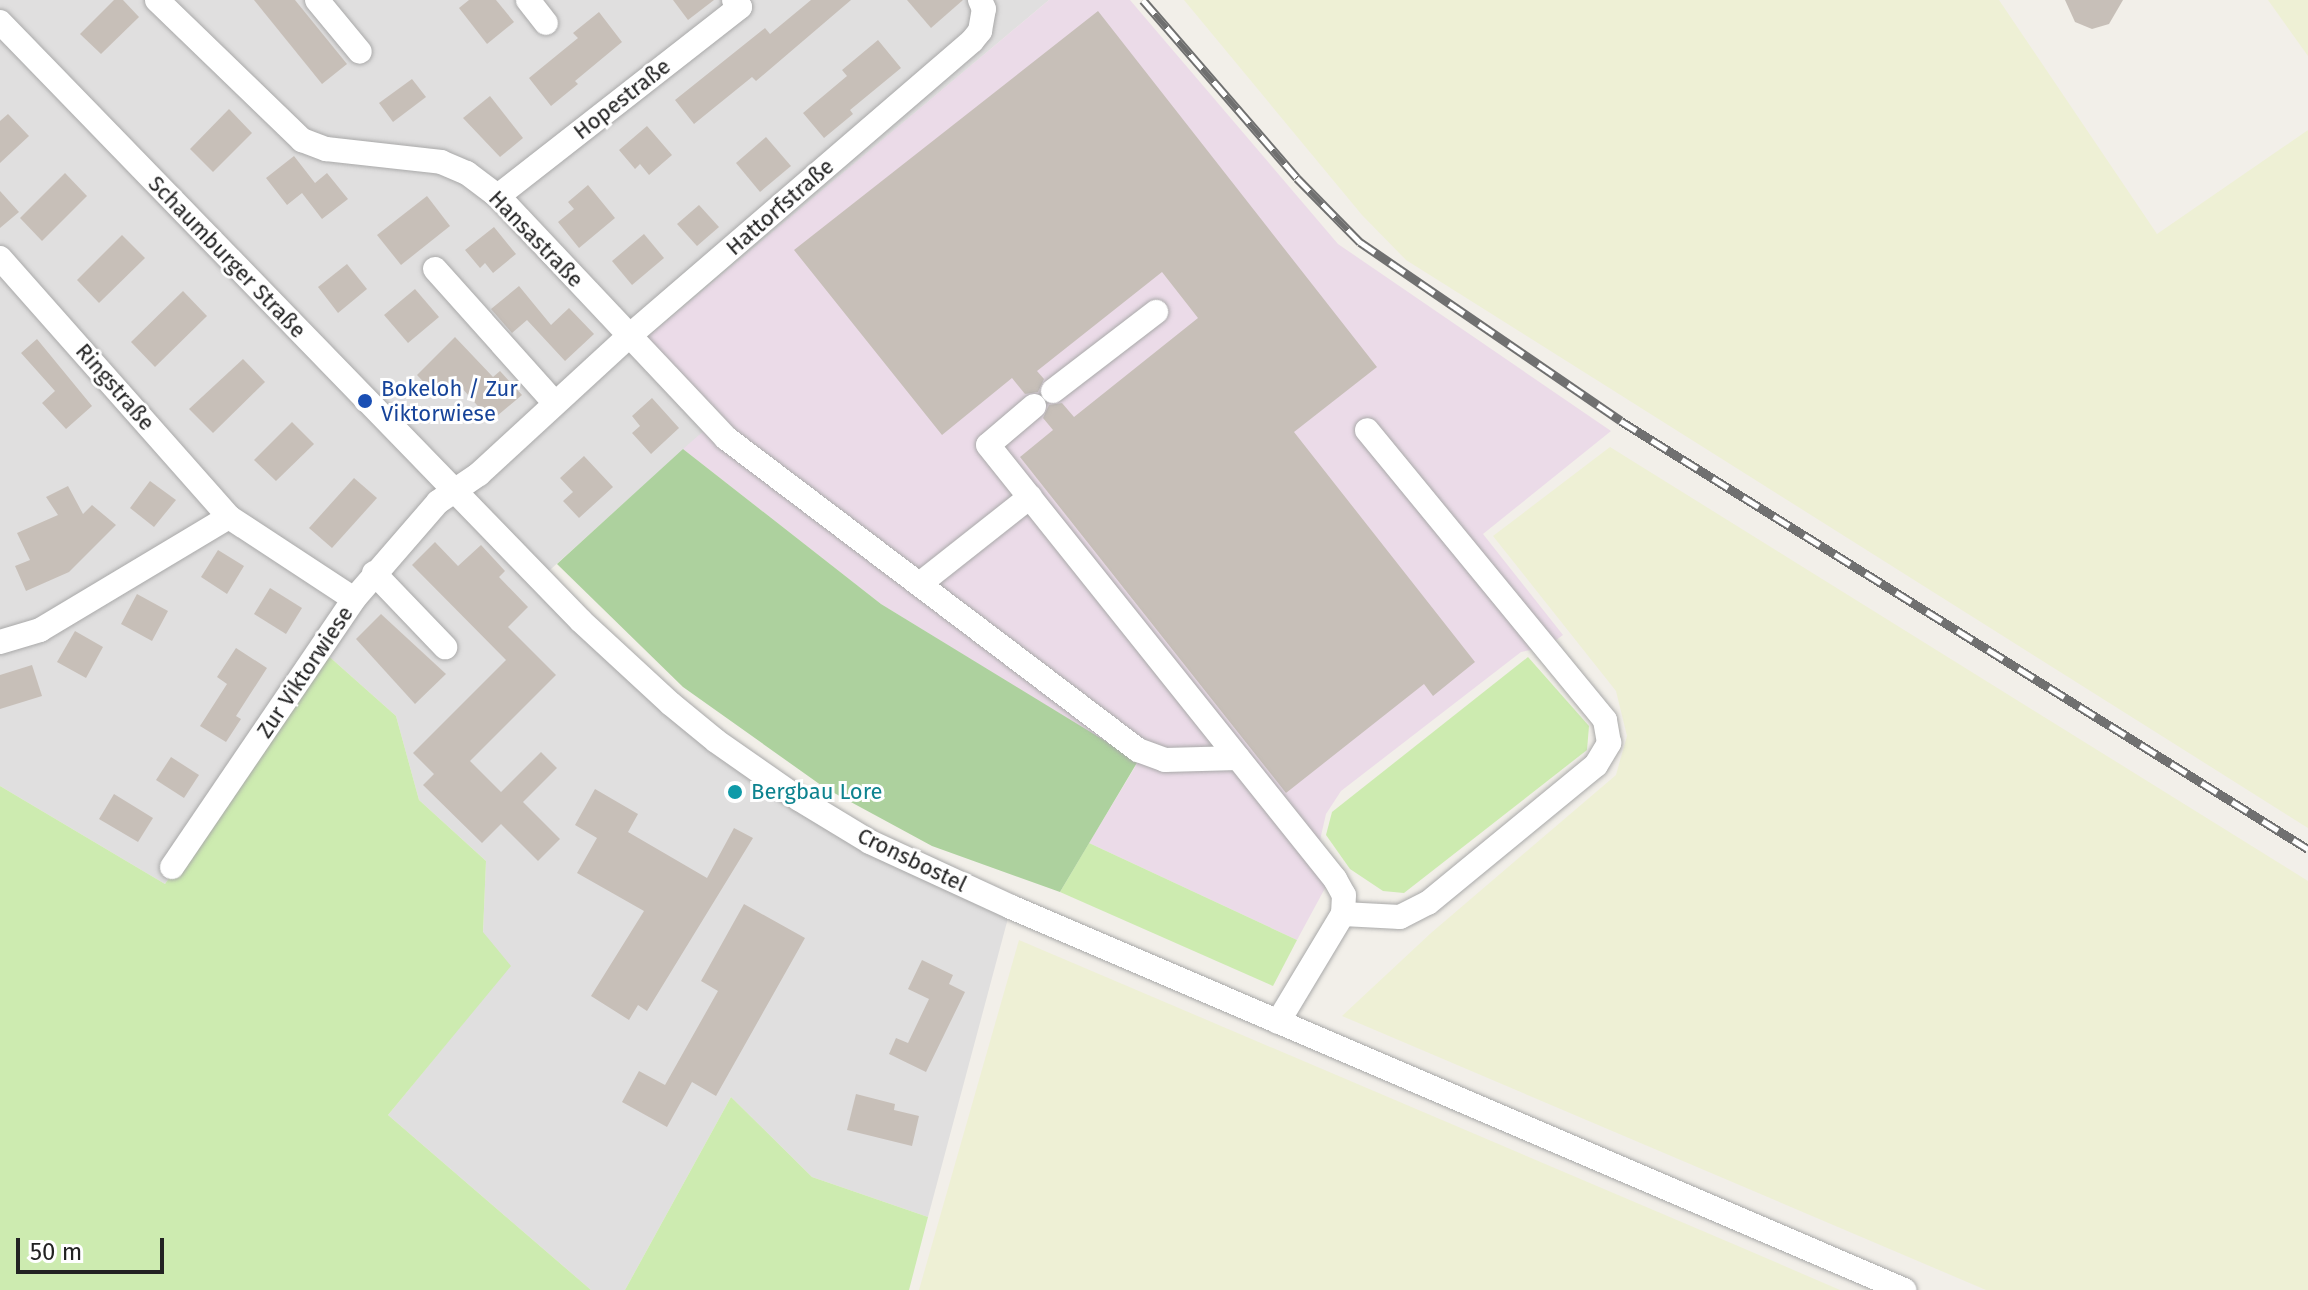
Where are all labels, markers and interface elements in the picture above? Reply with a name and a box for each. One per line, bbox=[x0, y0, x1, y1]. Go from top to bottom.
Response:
street label: Hopestraße bbox=[568, 53, 676, 145]
street label: Hattorfstraße bbox=[721, 153, 839, 261]
street label: Schaumburger Straße bbox=[143, 170, 311, 344]
street label: Hansastraße bbox=[483, 185, 589, 293]
street label: Ringstraße bbox=[70, 338, 160, 436]
place label: Bokeloh / Zur Viktorwiese bbox=[381, 375, 518, 426]
marker: Bokeloh / Zur Viktorwiese bbox=[356, 392, 374, 410]
street label: Zur Viktorwiese bbox=[251, 601, 359, 743]
place label: Bergbau Lore bbox=[751, 779, 882, 805]
marker: Bergbau Lore bbox=[726, 783, 744, 801]
street label: Cronsbostel bbox=[853, 822, 971, 898]
scale bar bbox=[20, 1222, 168, 1272]
text: 50 m bbox=[30, 1238, 82, 1266]

